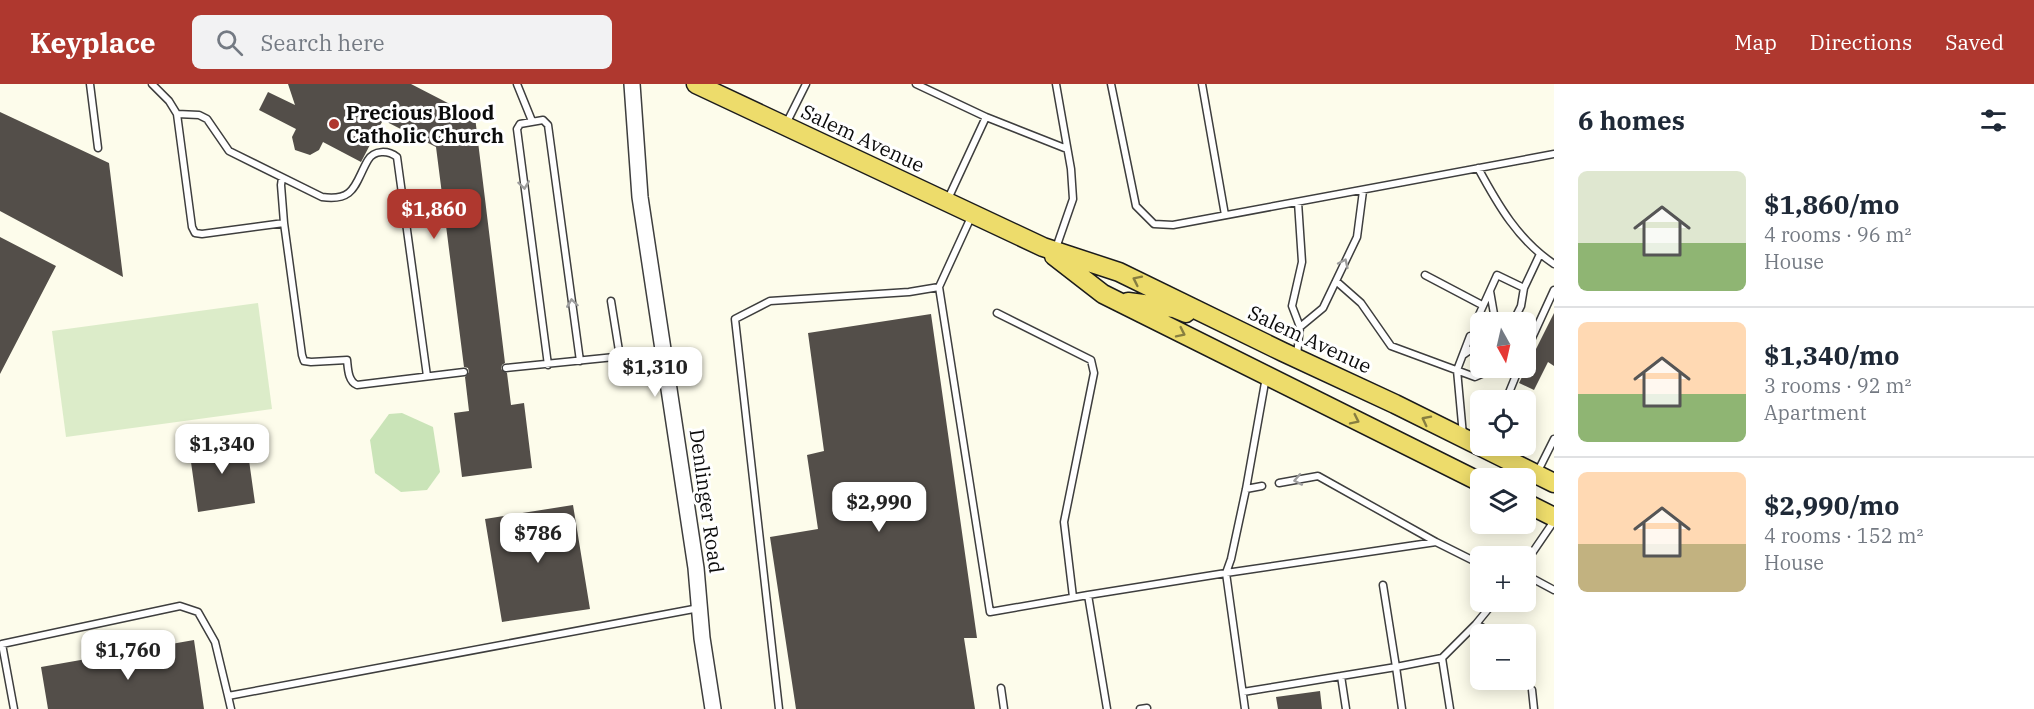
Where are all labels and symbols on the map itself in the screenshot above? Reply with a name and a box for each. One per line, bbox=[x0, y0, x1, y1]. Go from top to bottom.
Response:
street label: Salem Avenue bbox=[797, 98, 929, 178]
place label: Precious Blood Catholic Church bbox=[346, 99, 504, 149]
marker: Precious Blood Catholic Church bbox=[327, 117, 341, 131]
one-way arrow bbox=[518, 180, 530, 189]
pin: $1,860 bbox=[385, 189, 483, 240]
one-way arrow bbox=[1337, 259, 1349, 270]
one-way arrow bbox=[1133, 276, 1144, 288]
one-way arrow bbox=[567, 298, 579, 307]
street label: Salem Avenue bbox=[1244, 299, 1376, 379]
north arrow bbox=[1470, 312, 1536, 378]
one-way arrow bbox=[1174, 326, 1185, 338]
pin: $1,310 bbox=[606, 347, 704, 398]
one-way arrow bbox=[1349, 413, 1360, 424]
one-way arrow bbox=[1422, 415, 1433, 427]
pin: $1,340 bbox=[173, 424, 271, 475]
street label: Denlinger Road bbox=[684, 427, 730, 575]
one-way arrow bbox=[1294, 473, 1303, 485]
pin: $2,990 bbox=[830, 482, 928, 533]
pin: $786 bbox=[502, 513, 574, 564]
pin: $1,760 bbox=[79, 630, 177, 681]

